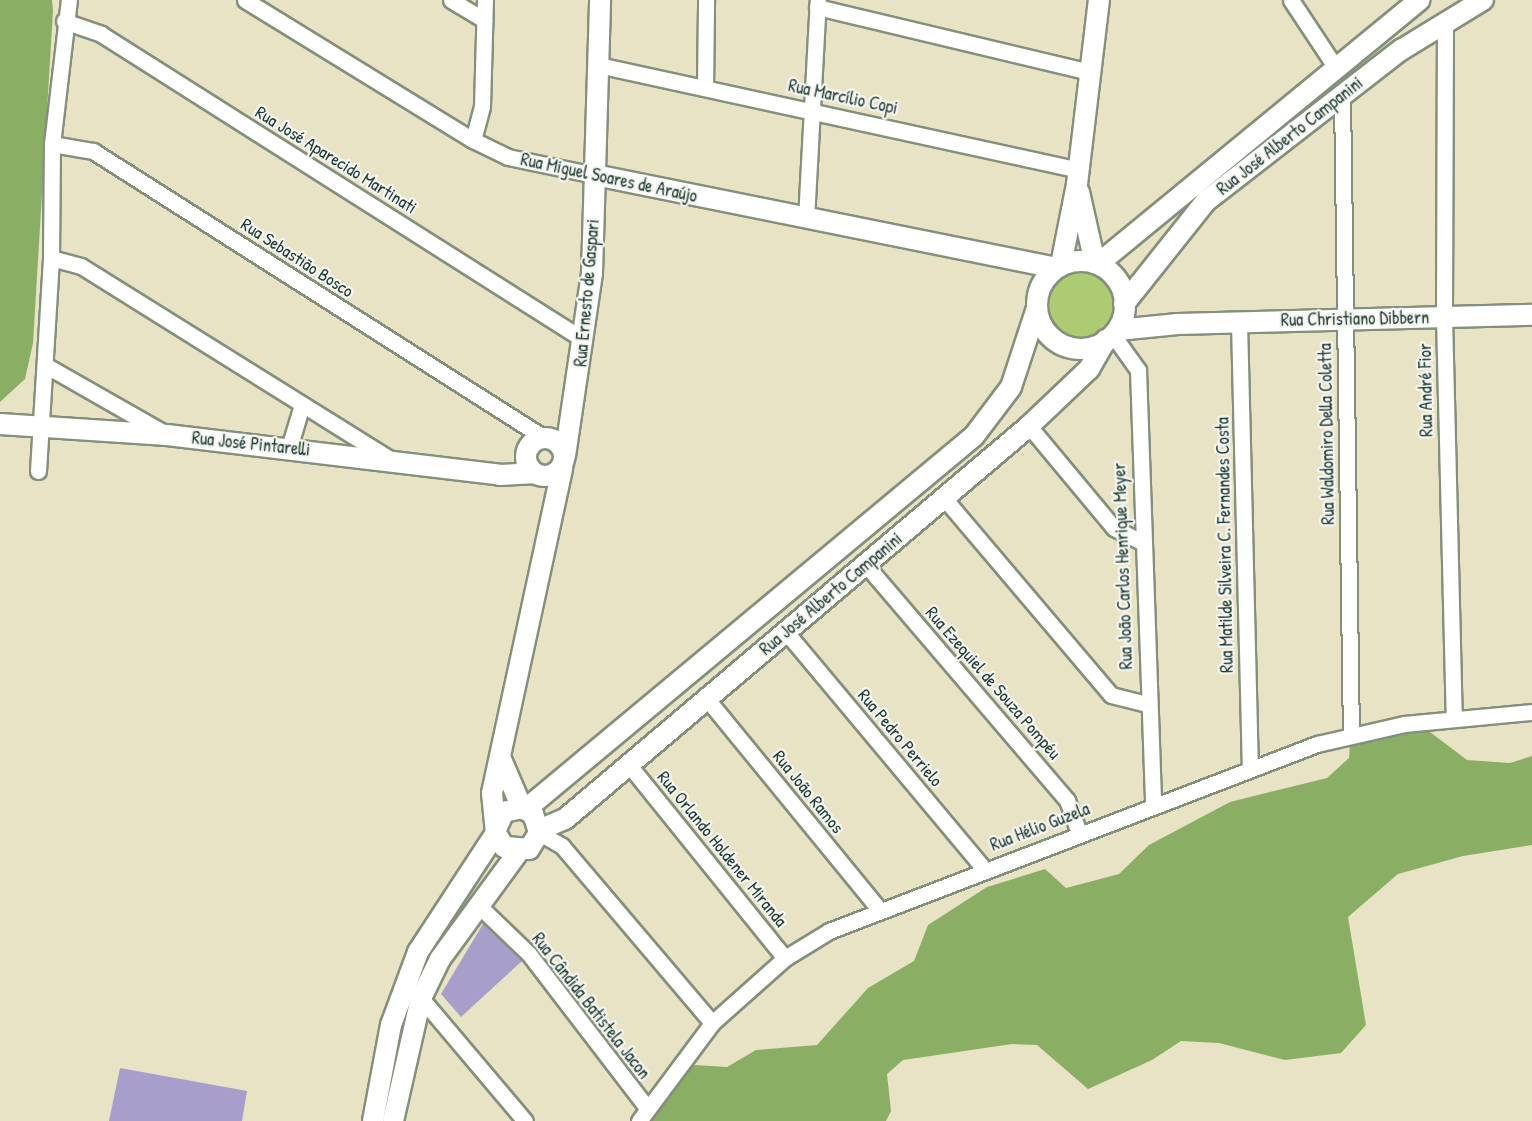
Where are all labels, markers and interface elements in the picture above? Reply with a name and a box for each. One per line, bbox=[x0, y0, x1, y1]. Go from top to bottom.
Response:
street label: Rua José Alberto Campanini bbox=[1213, 72, 1367, 200]
street label: Rua Marcílio Copi bbox=[786, 75, 900, 119]
street label: Rua José Aparecido Martinati bbox=[251, 102, 421, 218]
street label: Rua Miguel Soares de Araújo bbox=[519, 149, 699, 207]
street label: Rua Sebastião Bosco bbox=[237, 214, 357, 302]
street label: Rua Ernesto de Gaspari bbox=[570, 218, 604, 368]
street label: Rua Christiano Dibbern bbox=[1281, 307, 1429, 331]
street label: Rua Waldomiro Della Coletta bbox=[1315, 343, 1339, 525]
street label: Rua André Fior bbox=[1414, 343, 1438, 437]
street label: Rua Matilde Silveira C. Fernandes Costa bbox=[1212, 417, 1238, 673]
street label: Rua José Pintarelli bbox=[191, 427, 311, 461]
street label: Rua João Carlos Henrique Meyer bbox=[1109, 462, 1137, 670]
street label: Rua José Alberto Campanini bbox=[755, 528, 907, 660]
street label: Rua Ezequiel de Souza Pompéu bbox=[921, 602, 1065, 764]
street label: Rua Pedro Perrielo bbox=[853, 685, 947, 791]
street label: Rua João Ramos bbox=[768, 746, 848, 838]
street label: Rua Orlando Holdener Miranda bbox=[653, 767, 791, 931]
street label: Rua Hélio Guzela bbox=[987, 798, 1093, 856]
street label: Rua Cândida Batistela Jacon bbox=[527, 929, 655, 1083]

